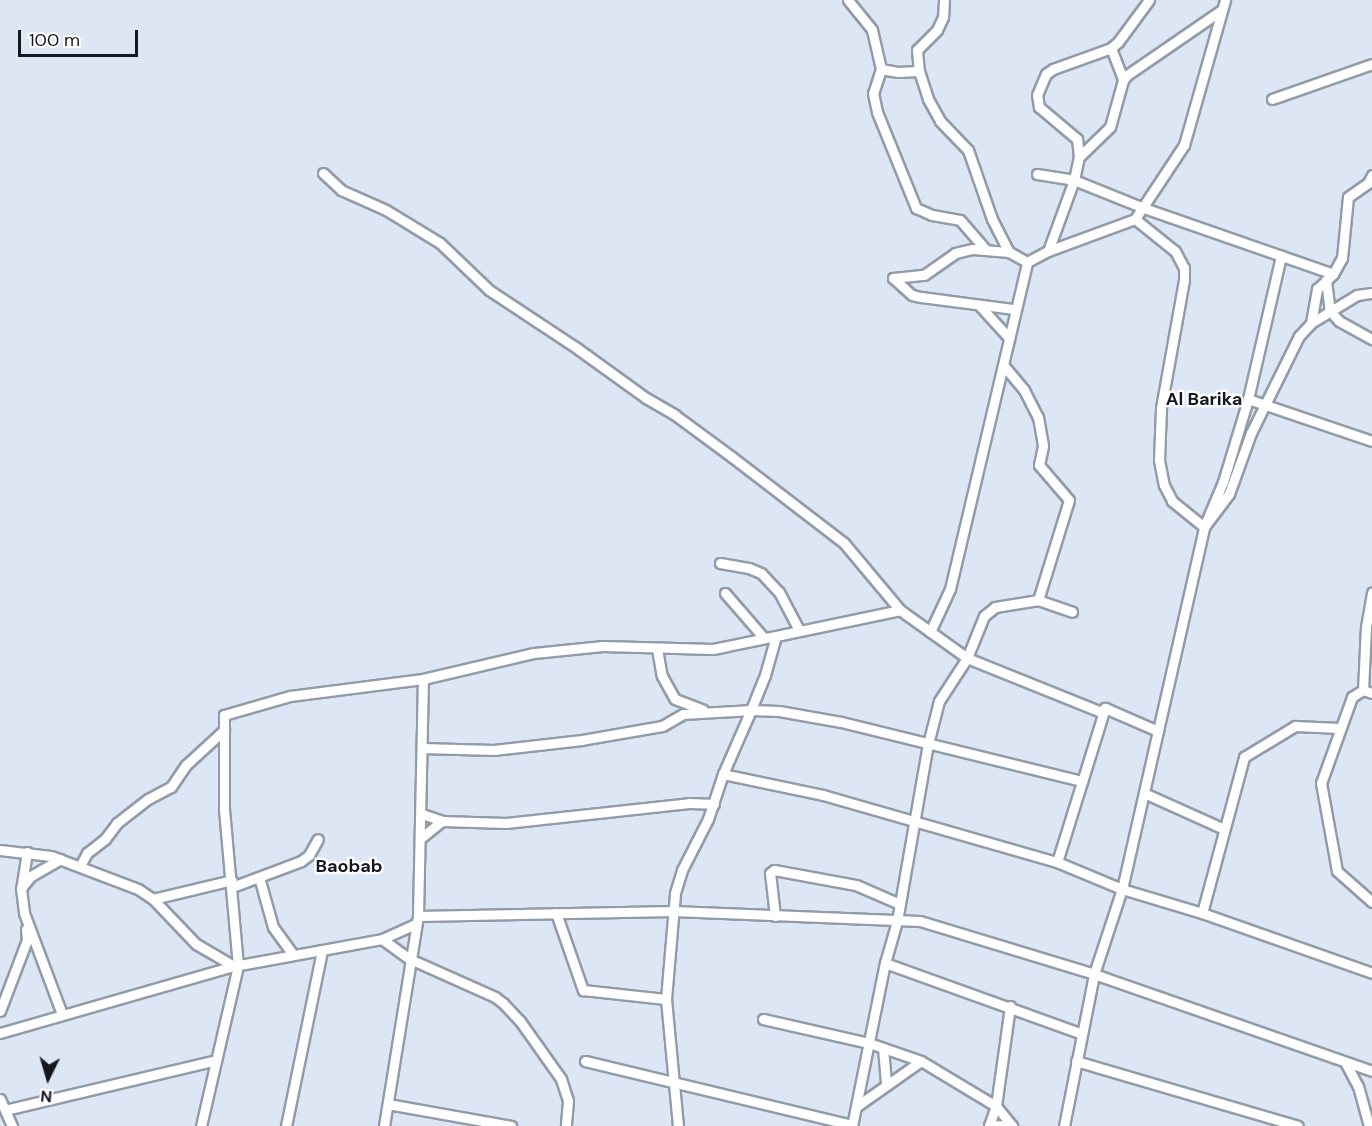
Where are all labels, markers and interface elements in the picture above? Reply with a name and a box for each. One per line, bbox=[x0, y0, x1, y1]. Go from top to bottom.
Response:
scale bar bbox=[21, 18, 141, 56]
text: 100 m bbox=[29, 28, 80, 52]
district label: Al Barika bbox=[1166, 388, 1242, 410]
district label: Baobab bbox=[315, 855, 383, 877]
north arrow bbox=[18, 1048, 78, 1108]
text: N bbox=[40, 1085, 53, 1107]

